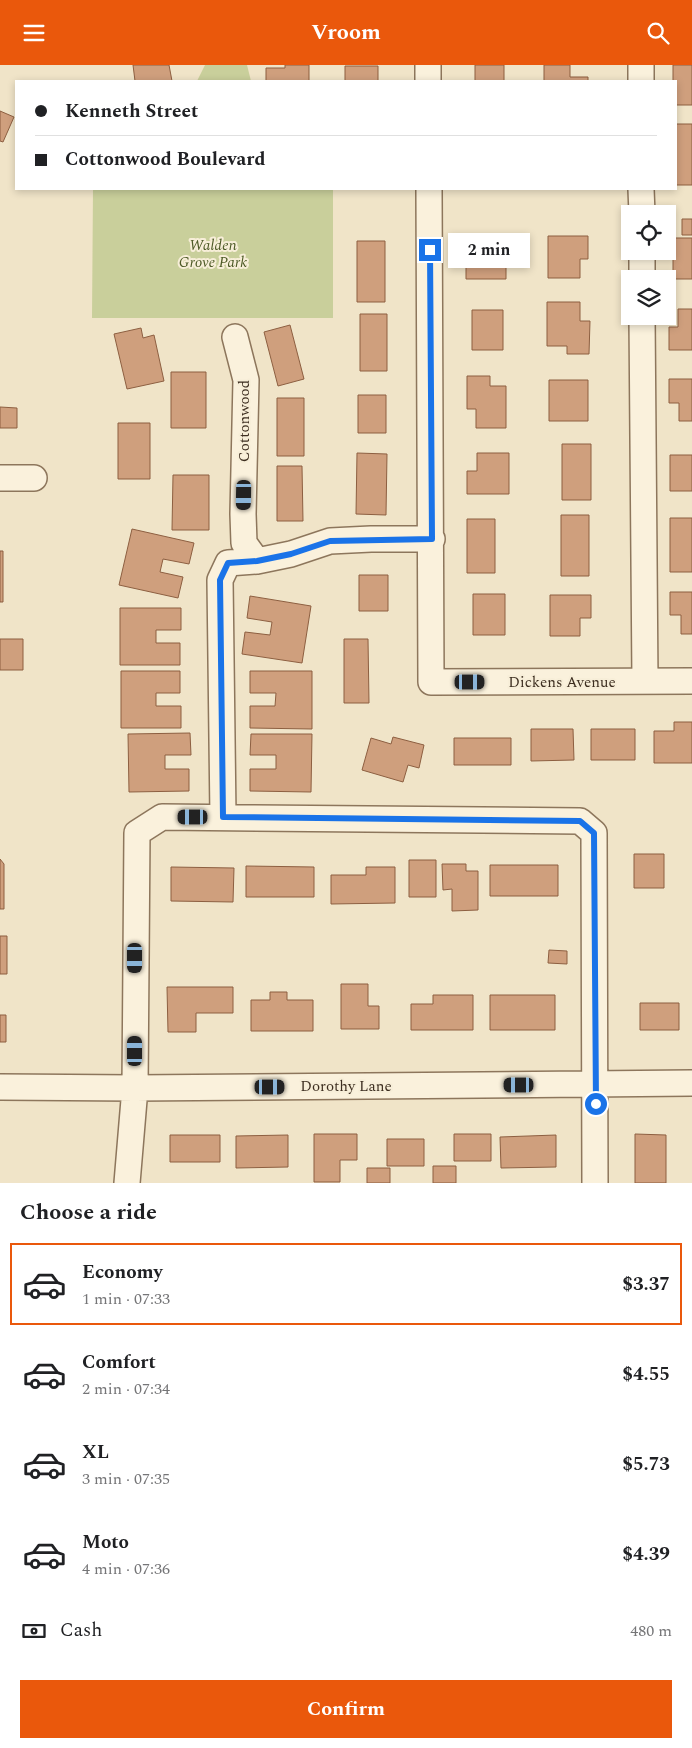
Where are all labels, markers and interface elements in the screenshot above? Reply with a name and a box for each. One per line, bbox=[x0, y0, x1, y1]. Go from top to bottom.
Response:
text: Vroom bbox=[311, 16, 381, 49]
icon: menu bbox=[20, 19, 48, 47]
icon: search bbox=[644, 19, 672, 47]
text: Kenneth Street bbox=[65, 97, 198, 126]
text: Cottonwood Boulevard bbox=[65, 145, 266, 174]
map controls bbox=[621, 205, 676, 325]
button: locate bbox=[621, 205, 676, 260]
callout: 2 min bbox=[448, 233, 530, 267]
park label: Walden Grove Park bbox=[179, 234, 247, 274]
text: 2 min bbox=[468, 238, 510, 262]
route end bbox=[419, 239, 441, 261]
button: layers bbox=[621, 270, 676, 325]
street label: Cottonwood bbox=[233, 380, 256, 462]
car bbox=[236, 480, 251, 510]
street label: Dickens Avenue bbox=[508, 671, 616, 694]
car bbox=[455, 675, 485, 690]
car bbox=[178, 810, 208, 825]
car bbox=[127, 943, 142, 973]
car bbox=[127, 1036, 142, 1066]
street label: Dorothy Lane bbox=[300, 1075, 392, 1098]
car bbox=[504, 1078, 534, 1093]
car bbox=[255, 1080, 285, 1095]
route start bbox=[585, 1093, 607, 1115]
text: Choose a ride bbox=[20, 1196, 157, 1229]
text: Economy bbox=[82, 1258, 163, 1287]
icon: car bbox=[22, 1262, 67, 1307]
text: $3.37 bbox=[622, 1270, 670, 1299]
text: 1 min · 07:33 bbox=[82, 1287, 170, 1311]
text: Comfort bbox=[82, 1348, 156, 1377]
icon: car bbox=[22, 1352, 67, 1397]
text: $4.55 bbox=[622, 1360, 670, 1389]
text: 2 min · 07:34 bbox=[82, 1377, 170, 1401]
text: XL bbox=[82, 1438, 109, 1467]
icon: car bbox=[22, 1442, 67, 1487]
text: $5.73 bbox=[622, 1450, 670, 1479]
text: 3 min · 07:35 bbox=[82, 1467, 170, 1491]
text: Moto bbox=[82, 1528, 129, 1557]
icon: car bbox=[22, 1532, 67, 1577]
text: $4.39 bbox=[622, 1540, 670, 1569]
text: 4 min · 07:36 bbox=[82, 1557, 170, 1581]
text: Cash bbox=[60, 1616, 102, 1645]
icon: cash bbox=[20, 1617, 48, 1645]
text: 480 m bbox=[630, 1619, 672, 1643]
button: Confirm bbox=[20, 1680, 672, 1738]

